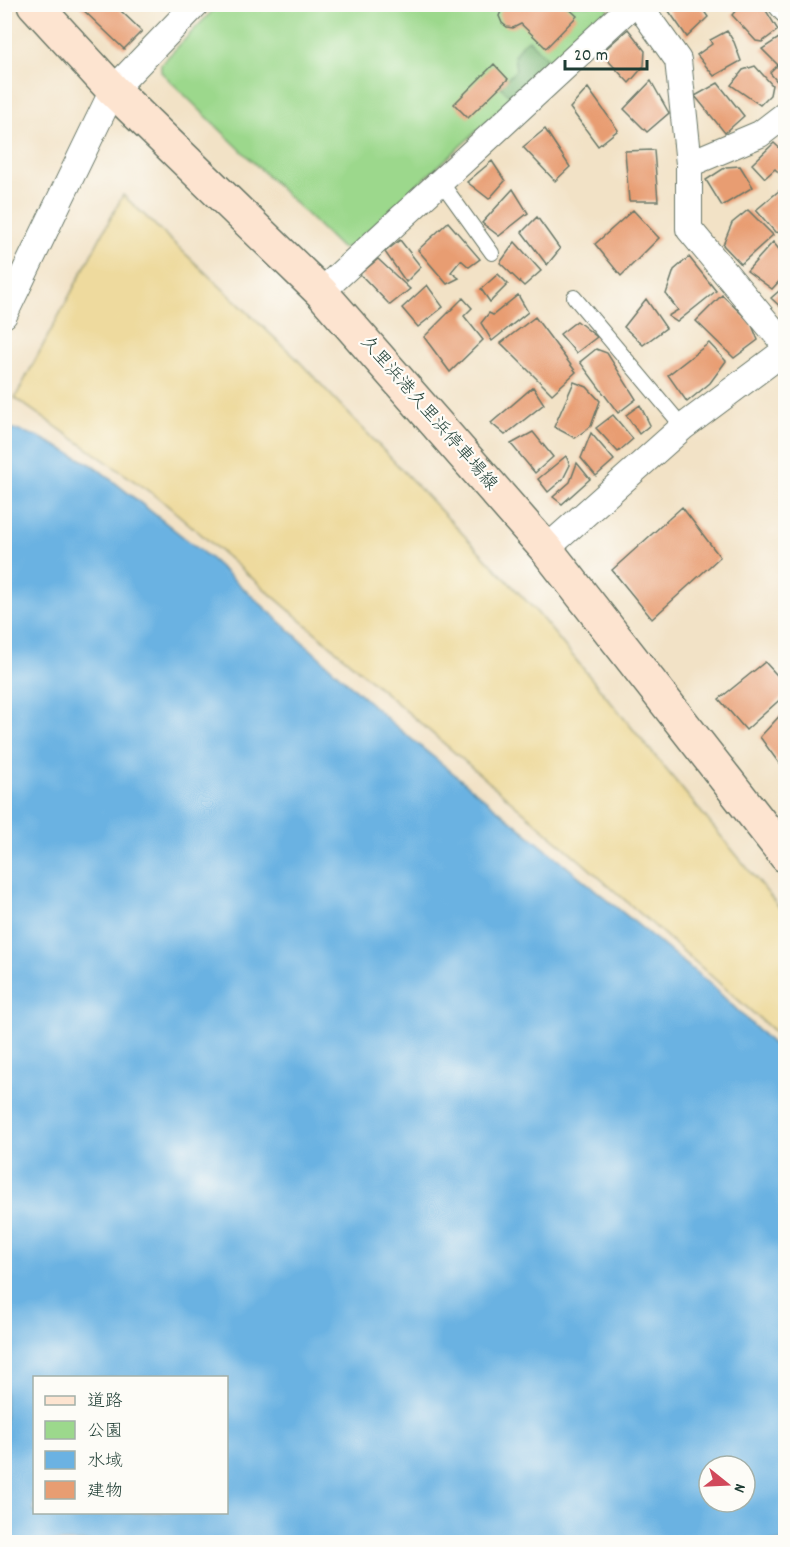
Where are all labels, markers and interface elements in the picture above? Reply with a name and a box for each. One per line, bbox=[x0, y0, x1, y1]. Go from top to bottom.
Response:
scale bar bbox=[565, 33, 648, 71]
text: 20 m bbox=[574, 44, 608, 69]
street label: 久里浜港久里浜停車場線 bbox=[354, 331, 502, 497]
legend bbox=[33, 1376, 228, 1514]
text: 道路 bbox=[87, 1390, 123, 1415]
text: 公園 bbox=[87, 1420, 123, 1445]
text: 水域 bbox=[87, 1450, 123, 1475]
north arrow bbox=[697, 1454, 757, 1514]
text: 建物 bbox=[87, 1480, 123, 1505]
text: N bbox=[727, 1481, 751, 1495]

